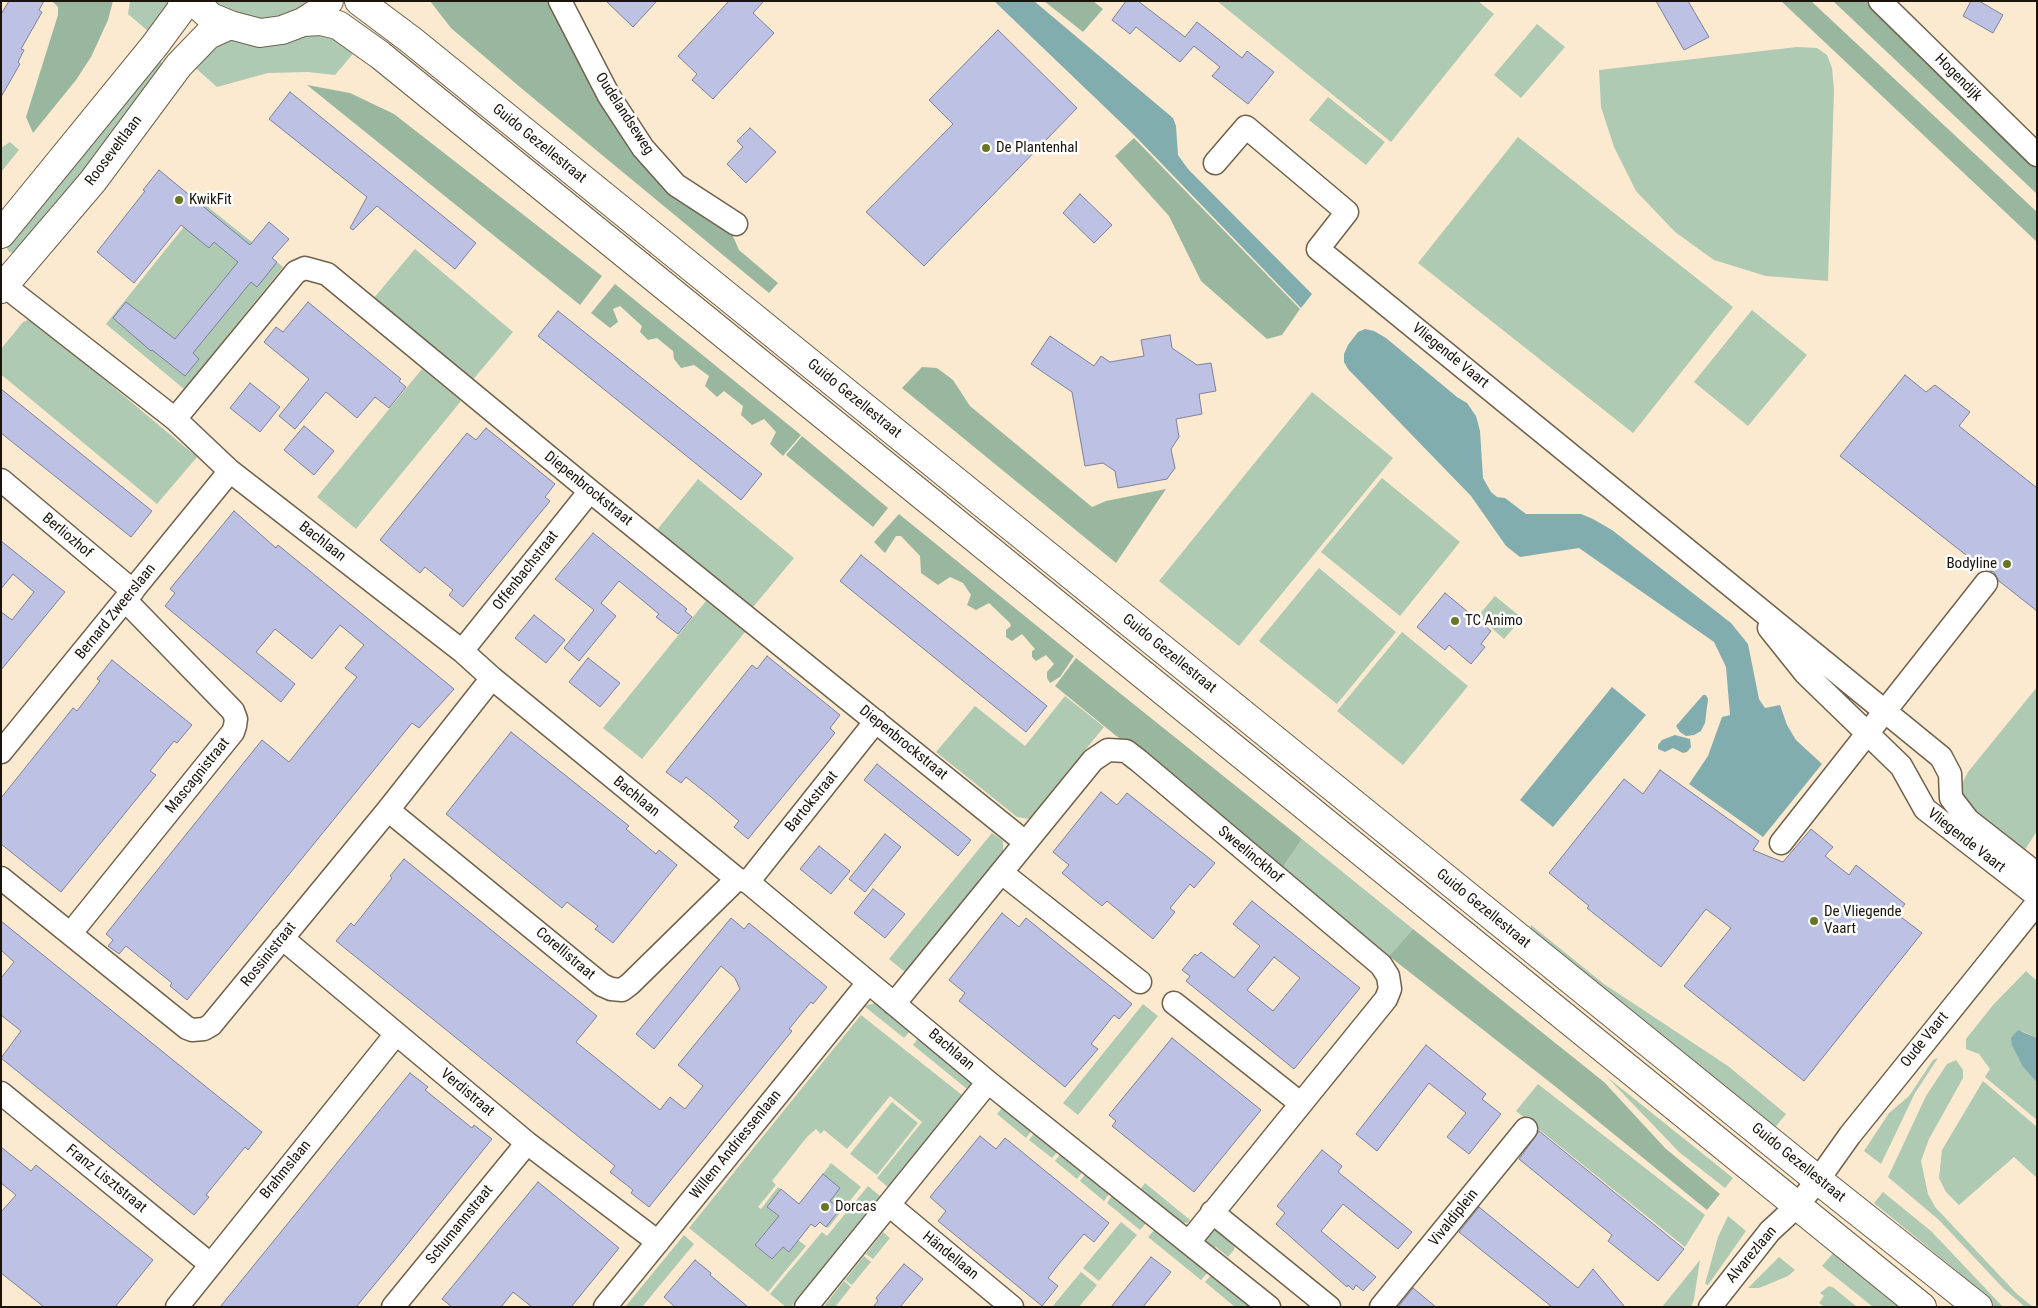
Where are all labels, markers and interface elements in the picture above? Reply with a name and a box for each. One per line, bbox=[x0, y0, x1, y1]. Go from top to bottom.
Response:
street label: Hogendijk bbox=[1931, 51, 1985, 105]
street label: Oudelandseweg bbox=[591, 70, 657, 158]
street label: Guido Gezellestraat bbox=[488, 101, 590, 187]
street label: Rooseveltlaan bbox=[82, 112, 146, 190]
place label: De Plantenhal bbox=[996, 139, 1078, 157]
marker: De Plantenhal bbox=[980, 142, 992, 154]
place label: KwikFit bbox=[189, 191, 232, 209]
marker: KwikFit bbox=[173, 194, 185, 206]
street label: Vliegende Vaart bbox=[1408, 320, 1492, 392]
street label: Guido Gezellestraat bbox=[803, 356, 905, 442]
street label: Diepenbrockstraat bbox=[540, 448, 636, 530]
street label: Berliozhof bbox=[38, 510, 96, 562]
street label: Bachlaan bbox=[295, 518, 349, 566]
street label: Offenbachstraat bbox=[489, 528, 563, 614]
place label: Bodyline bbox=[1946, 555, 1997, 573]
marker: Bodyline bbox=[2001, 558, 2013, 570]
street label: Bernard Zweerslaan bbox=[72, 561, 160, 663]
street label: Guido Gezellestraat bbox=[1118, 611, 1220, 697]
place label: TC Animo bbox=[1465, 612, 1523, 630]
marker: TC Animo bbox=[1449, 615, 1461, 627]
street label: Diepenbrockstraat bbox=[855, 702, 951, 784]
street label: Mascagnistraat bbox=[162, 735, 234, 817]
street label: Bartokstraat bbox=[782, 768, 842, 836]
street label: Bachlaan bbox=[609, 773, 663, 821]
street label: Vliegende Vaart bbox=[1924, 805, 2008, 877]
street label: Sweelinckhof bbox=[1214, 823, 1286, 887]
street label: Guido Gezellestraat bbox=[1432, 866, 1534, 952]
place label: De Vliegende Vaart bbox=[1824, 903, 1902, 938]
marker: De Vliegende Vaart bbox=[1808, 915, 1820, 927]
street label: Rossinistraat bbox=[238, 919, 300, 991]
street label: Corellistraat bbox=[532, 924, 598, 984]
street label: Oude Vaart bbox=[1897, 1009, 1953, 1071]
street label: Bachlaan bbox=[924, 1026, 978, 1074]
street label: Verdistraat bbox=[436, 1065, 498, 1121]
street label: Willem Andriessenlaan bbox=[687, 1087, 785, 1203]
street label: Guido Gezellestraat bbox=[1747, 1120, 1849, 1206]
street label: Brahmslaan bbox=[257, 1137, 315, 1203]
street label: Franz Lisztstraat bbox=[62, 1141, 150, 1217]
street label: Schumannstraat bbox=[423, 1182, 497, 1268]
street label: Vivaldiplein bbox=[1426, 1186, 1482, 1250]
place label: Dorcas bbox=[835, 1198, 876, 1216]
marker: Dorcas bbox=[819, 1201, 831, 1213]
street label: Alvarezlaan bbox=[1723, 1223, 1781, 1287]
street label: Händellaan bbox=[918, 1228, 982, 1284]

